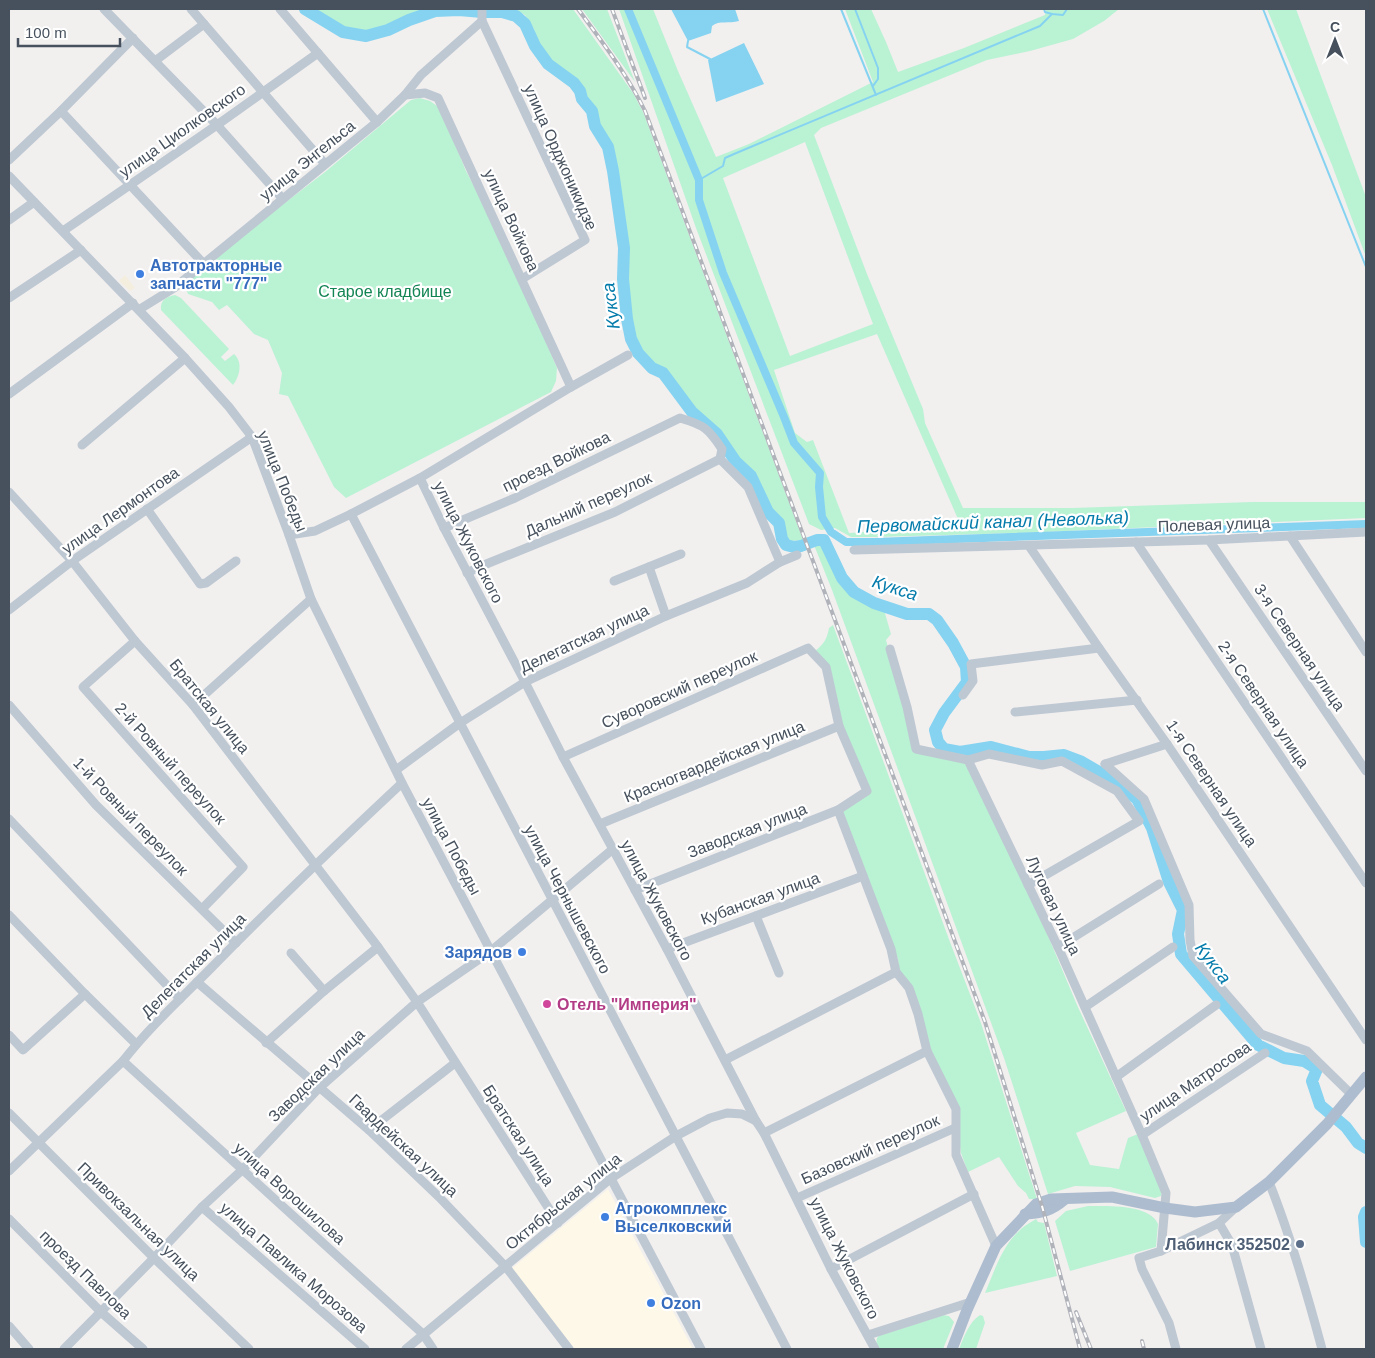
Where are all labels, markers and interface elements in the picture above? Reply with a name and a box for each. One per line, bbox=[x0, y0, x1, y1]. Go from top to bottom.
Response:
scale bar bbox=[18, 15, 120, 47]
north arrow bbox=[1310, 15, 1360, 65]
text: С bbox=[1330, 19, 1340, 35]
text: 100 m bbox=[25, 24, 67, 41]
street label: улица Циолковского bbox=[116, 80, 249, 180]
street label: улица Орджоникидзе bbox=[521, 82, 600, 233]
street label: улица Энгельса bbox=[256, 117, 358, 204]
street label: улица Войкова bbox=[481, 167, 543, 274]
place label: Автотракторные запчасти "777" bbox=[150, 257, 282, 292]
marker: Автотракторные запчасти "777" bbox=[134, 268, 146, 280]
water label: Кукса bbox=[598, 282, 624, 330]
park label: Старое кладбище bbox=[318, 283, 452, 300]
street label: улица Победы bbox=[255, 428, 310, 534]
street label: проезд Войкова bbox=[500, 428, 613, 495]
street label: улица Лермонтова bbox=[59, 464, 182, 557]
street label: Дальний переулок bbox=[522, 468, 655, 540]
street label: улица Жуковского bbox=[431, 479, 507, 606]
water label: Первомайский канал (Неволька) bbox=[857, 507, 1129, 537]
street label: Полевая улица bbox=[1157, 514, 1271, 535]
water label: Кукса bbox=[870, 571, 920, 605]
street label: 3-я Северная улица bbox=[1251, 581, 1348, 714]
street label: Делегатская улица bbox=[517, 601, 651, 676]
street label: 2-я Северная улица bbox=[1215, 638, 1312, 771]
street label: Суворовский переулок bbox=[599, 647, 761, 731]
street label: Братская улица bbox=[166, 656, 253, 757]
street label: 2-й Ровный переулок bbox=[112, 699, 230, 828]
street label: Красногвардейская улица bbox=[622, 717, 807, 805]
street label: 1-я Северная улица bbox=[1163, 717, 1260, 850]
street label: 1-й Ровный переулок bbox=[70, 754, 192, 879]
street label: улица Победы bbox=[419, 795, 484, 898]
street label: Заводская улица bbox=[685, 800, 809, 861]
street label: улица Чернышевского bbox=[521, 822, 614, 976]
street label: улица Жуковского bbox=[618, 837, 696, 963]
street label: Луговая улица bbox=[1023, 853, 1084, 958]
street label: Кубанская улица bbox=[698, 869, 822, 928]
street label: Делегатская улица bbox=[138, 910, 249, 1021]
water label: Кукса bbox=[1191, 938, 1235, 988]
place label: Зарядов bbox=[444, 944, 512, 961]
marker: Зарядов bbox=[516, 946, 528, 958]
place label: Отель "Империя" bbox=[557, 996, 697, 1013]
marker: Отель "Империя" bbox=[541, 998, 553, 1010]
street label: Заводская улица bbox=[265, 1025, 368, 1125]
street label: улица Матросова bbox=[1137, 1038, 1254, 1125]
street label: Братская улица bbox=[480, 1082, 557, 1189]
street label: Гвардейская улица bbox=[346, 1091, 461, 1200]
street label: Базовский переулок bbox=[799, 1111, 943, 1188]
street label: улица Ворошилова bbox=[231, 1139, 349, 1248]
street label: Октябрьская улица bbox=[502, 1150, 624, 1253]
street label: Привокзальная улица bbox=[74, 1159, 203, 1284]
street label: улица Жуковского bbox=[807, 1195, 883, 1322]
street label: улица Павлика Морозова bbox=[217, 1199, 371, 1336]
place label: Агрокомплекс Выселковский bbox=[615, 1200, 732, 1235]
marker: Агрокомплекс Выселковский bbox=[599, 1211, 611, 1223]
street label: проезд Павлова bbox=[37, 1227, 135, 1322]
place label: Лабинск 352502 bbox=[1165, 1236, 1290, 1253]
marker: Лабинск 352502 bbox=[1294, 1238, 1306, 1250]
place label: Ozon bbox=[661, 1295, 701, 1312]
marker: Ozon bbox=[645, 1297, 657, 1309]

